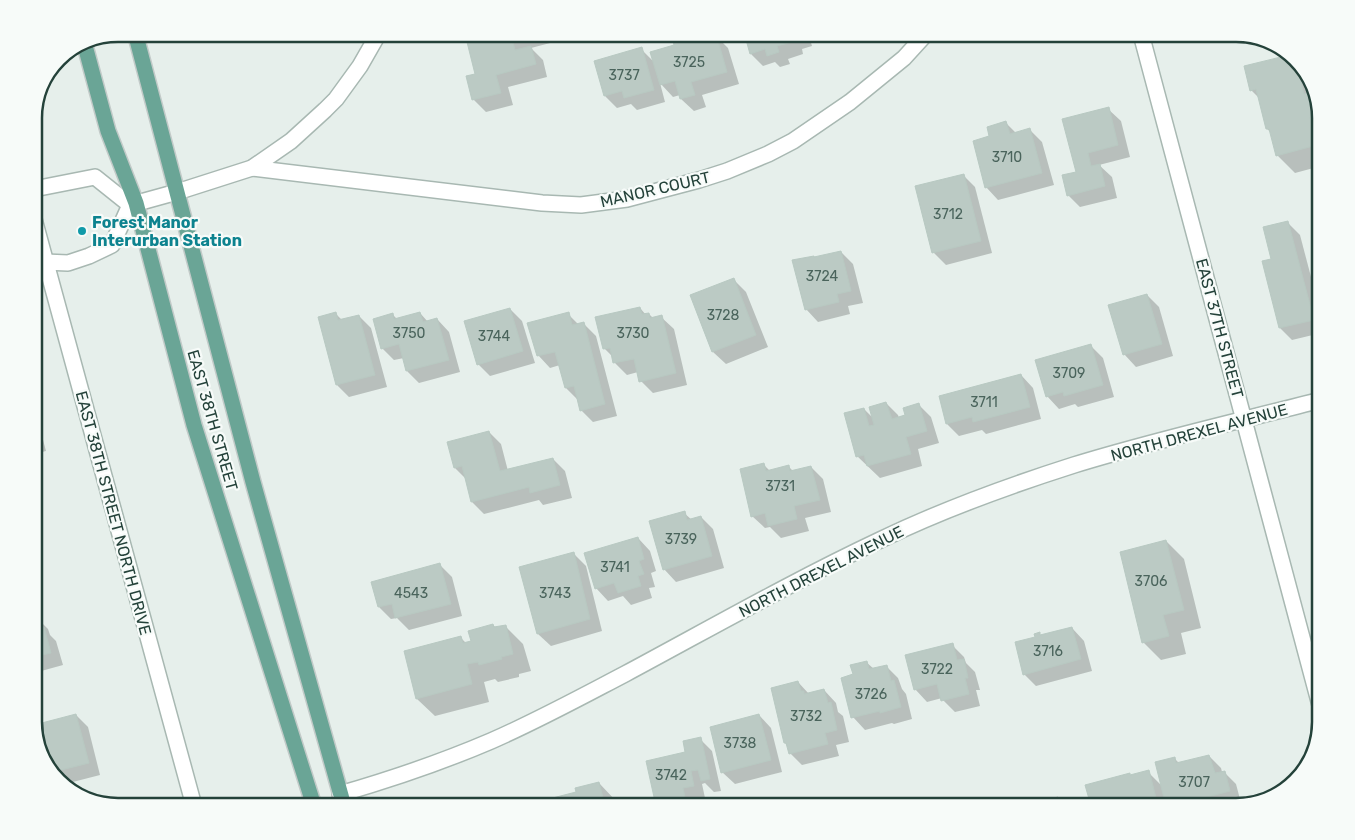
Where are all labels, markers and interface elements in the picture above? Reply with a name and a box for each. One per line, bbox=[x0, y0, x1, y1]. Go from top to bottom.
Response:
house number: 3725 bbox=[673, 54, 705, 71]
house number: 3737 bbox=[608, 67, 640, 84]
house number: 3710 bbox=[992, 149, 1022, 166]
street label: MANOR COURT bbox=[598, 168, 712, 211]
house number: 3712 bbox=[933, 206, 963, 223]
place label: Forest Manor Interurban Station bbox=[92, 213, 242, 250]
marker: Forest Manor Interurban Station bbox=[76, 225, 88, 237]
street label: EAST 37TH STREET bbox=[1192, 256, 1247, 400]
house number: 3724 bbox=[806, 268, 838, 285]
house number: 3728 bbox=[707, 307, 739, 324]
house number: 3750 bbox=[393, 325, 426, 342]
house number: 3730 bbox=[617, 325, 650, 342]
house number: 3744 bbox=[478, 328, 511, 345]
street label: EAST 38TH STREET bbox=[183, 348, 242, 493]
house number: 3709 bbox=[1053, 365, 1085, 382]
street label: EAST 38TH STREET NORTH DRIVE bbox=[72, 389, 155, 637]
house number: 3711 bbox=[970, 394, 998, 411]
street label: NORTH DREXEL AVENUE bbox=[1109, 400, 1290, 465]
house number: 3731 bbox=[765, 478, 795, 495]
street label: NORTH DREXEL AVENUE bbox=[736, 522, 907, 621]
house number: 3739 bbox=[665, 531, 697, 548]
house number: 3741 bbox=[600, 559, 630, 576]
house number: 3706 bbox=[1135, 573, 1167, 590]
house number: 4543 bbox=[394, 585, 428, 602]
house number: 3743 bbox=[539, 585, 571, 602]
house number: 3716 bbox=[1033, 643, 1063, 660]
house number: 3722 bbox=[921, 661, 953, 678]
house number: 3726 bbox=[855, 686, 887, 703]
house number: 3732 bbox=[790, 708, 822, 725]
house number: 3738 bbox=[724, 735, 757, 752]
house number: 3742 bbox=[655, 767, 687, 784]
house number: 3707 bbox=[1178, 774, 1210, 791]

